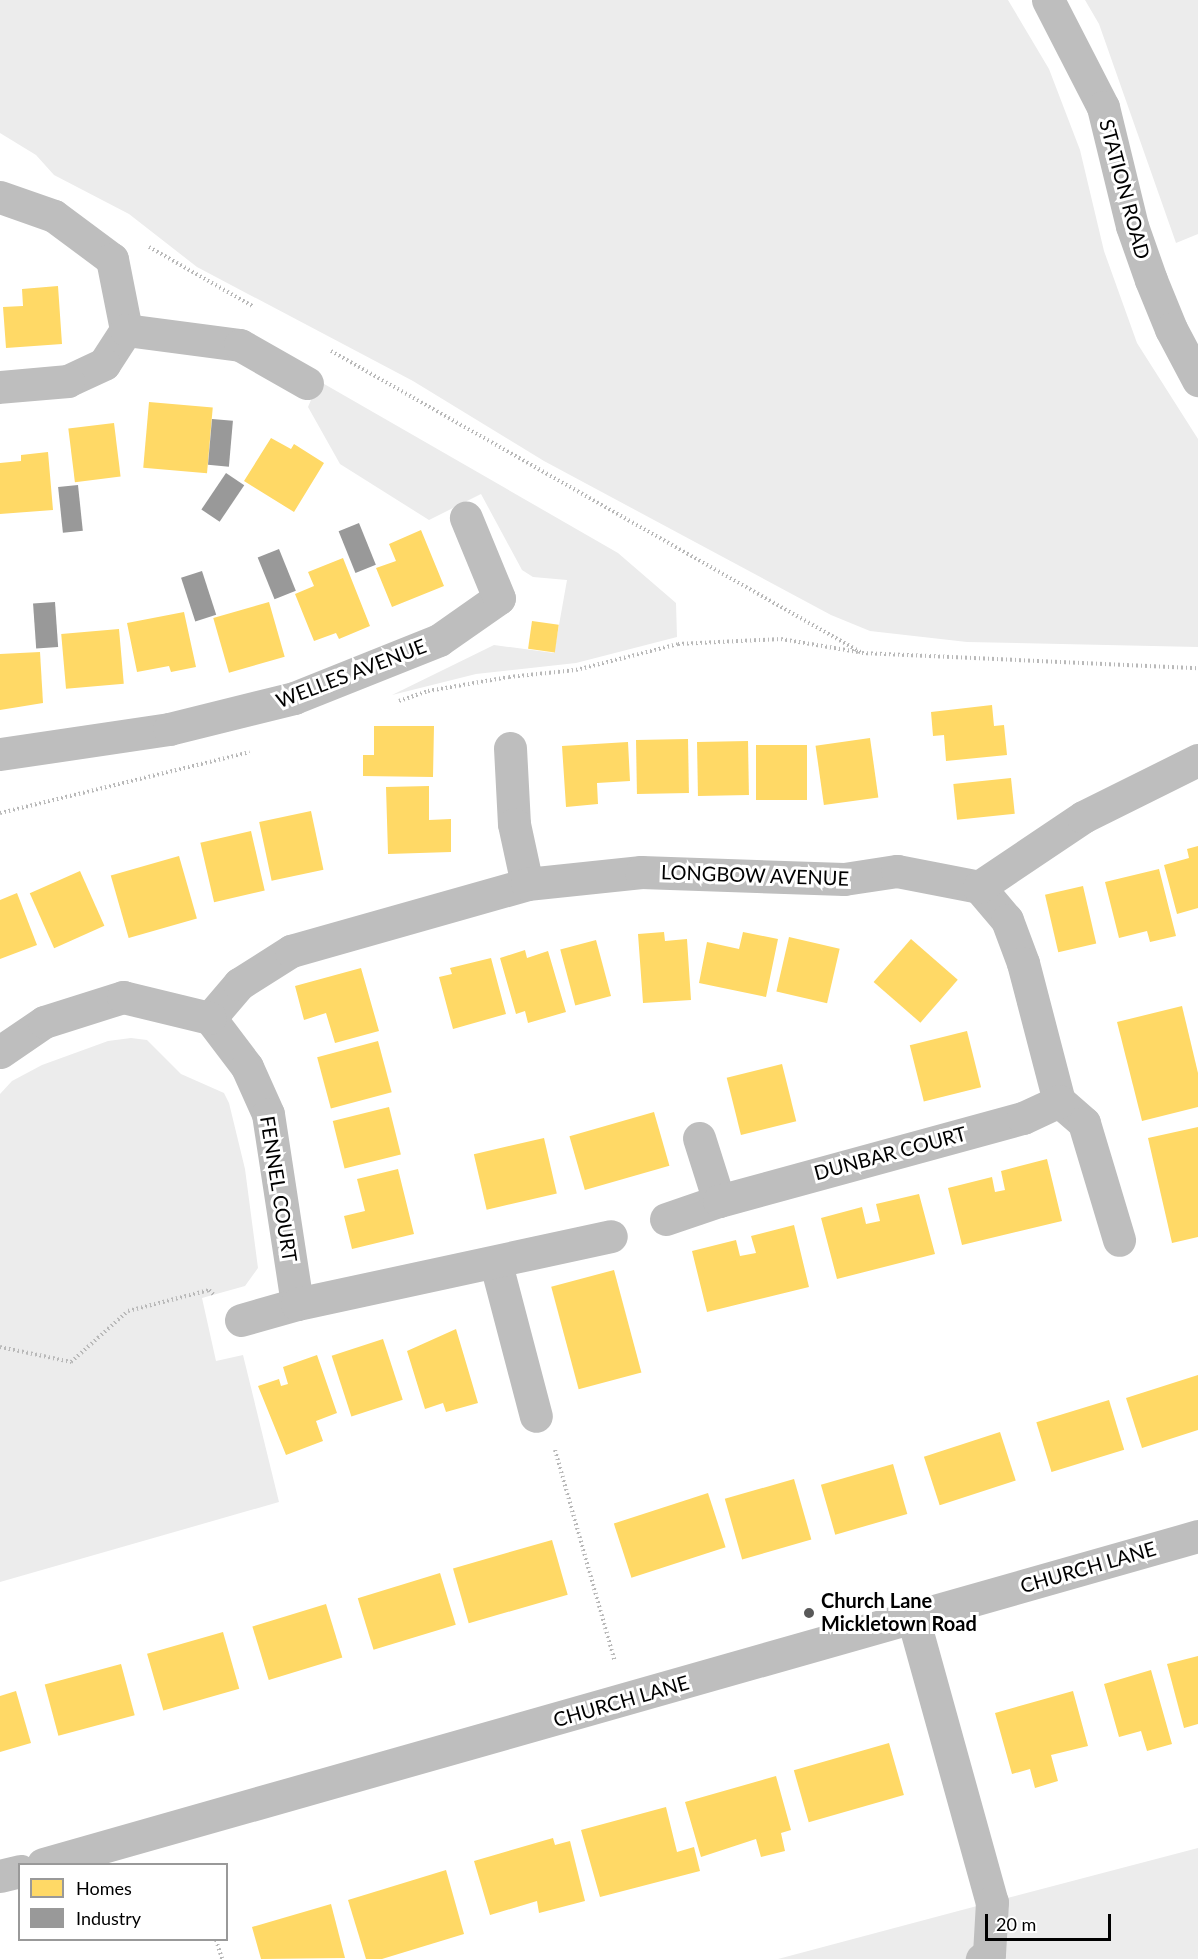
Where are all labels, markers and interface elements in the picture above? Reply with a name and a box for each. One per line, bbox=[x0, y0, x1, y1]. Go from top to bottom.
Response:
street label: STATION ROAD bbox=[1095, 116, 1155, 262]
street label: WELLES AVENUE bbox=[272, 633, 430, 713]
street label: LONGBOW AVENUE bbox=[660, 860, 850, 890]
street label: FENNEL COURT bbox=[256, 1114, 302, 1264]
street label: DUNBAR COURT bbox=[811, 1121, 969, 1185]
street label: CHURCH LANE bbox=[1017, 1536, 1159, 1598]
place label: Church Lane Mickletown Road bbox=[821, 1589, 977, 1636]
marker: Church Lane Mickletown Road bbox=[802, 1606, 816, 1620]
street label: CHURCH LANE bbox=[550, 1670, 692, 1732]
legend bbox=[18, 1863, 228, 1941]
text: Homes bbox=[76, 1877, 132, 1899]
scale bar bbox=[988, 1902, 1114, 1940]
text: Industry bbox=[76, 1907, 141, 1929]
text: 20 m bbox=[996, 1913, 1036, 1935]

